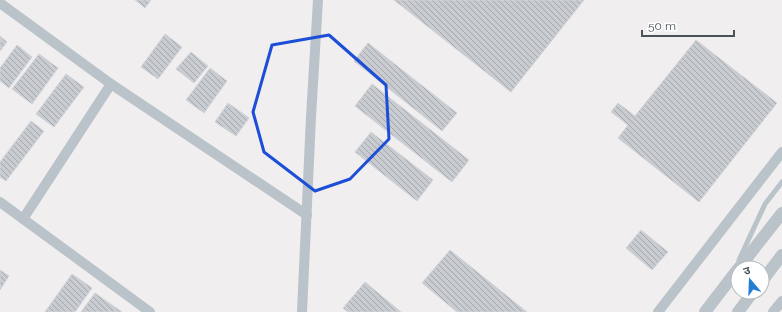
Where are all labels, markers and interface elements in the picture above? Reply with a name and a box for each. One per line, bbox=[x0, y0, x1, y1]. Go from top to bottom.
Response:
scale bar bbox=[642, 12, 734, 38]
text: 50 m bbox=[648, 19, 676, 33]
north arrow bbox=[730, 260, 770, 300]
text: उ bbox=[742, 264, 753, 278]

